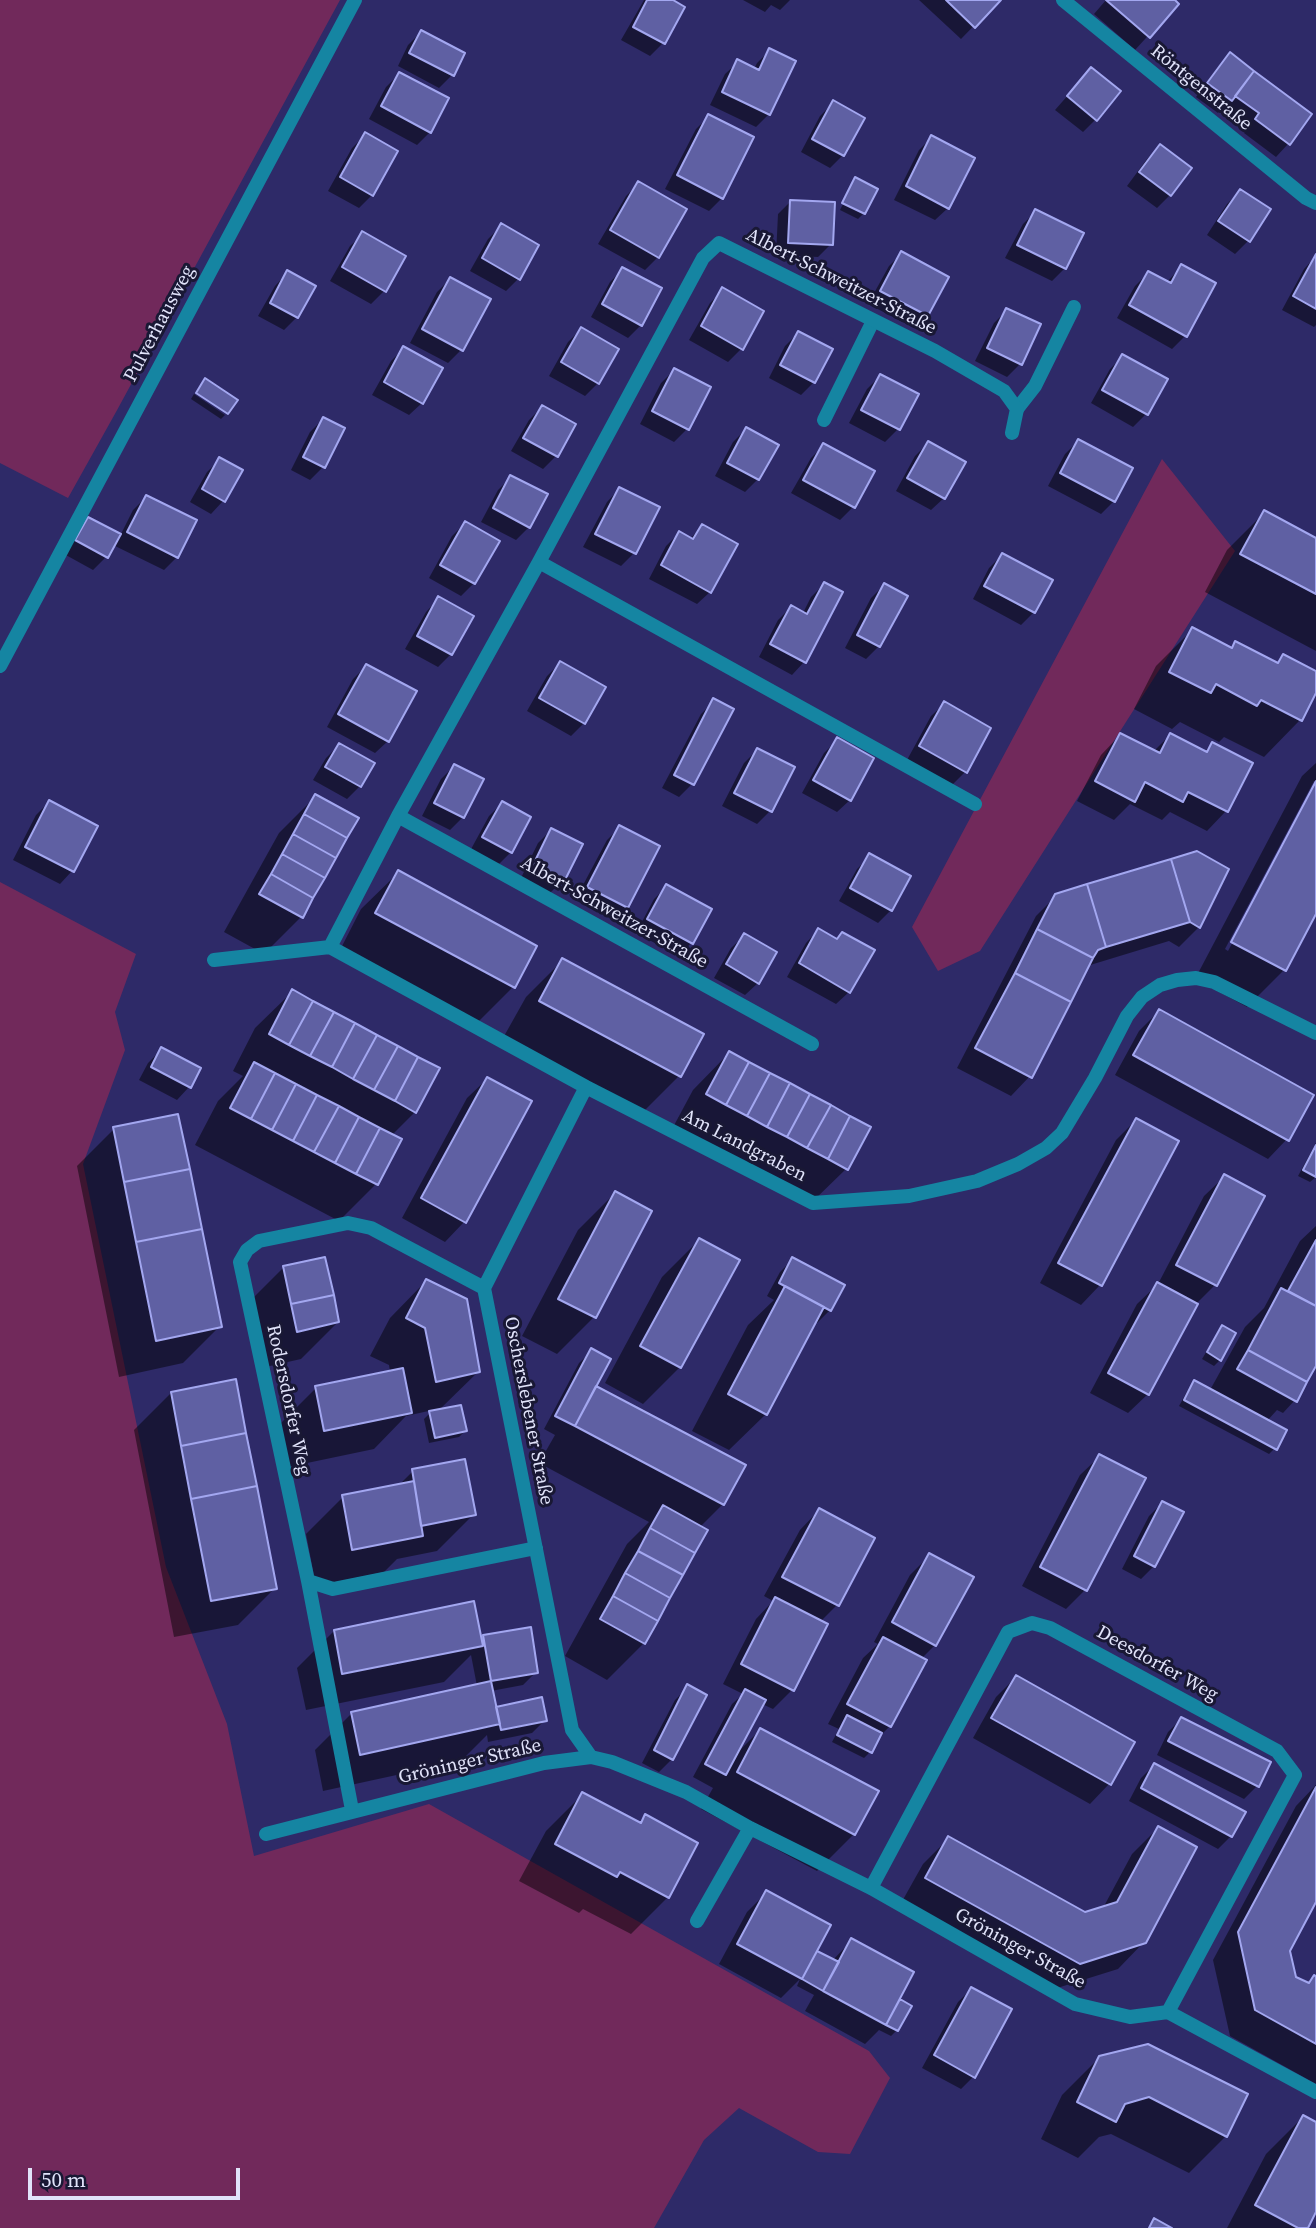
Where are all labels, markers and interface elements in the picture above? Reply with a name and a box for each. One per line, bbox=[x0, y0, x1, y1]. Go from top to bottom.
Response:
street label: Röntgenstraße bbox=[1146, 40, 1256, 136]
street label: Albert-Schweitzer-Straße bbox=[742, 224, 940, 340]
street label: Pulverhausweg bbox=[120, 262, 200, 386]
street label: Albert-Schweitzer-Straße bbox=[516, 852, 712, 974]
street label: Am Landgraben bbox=[678, 1105, 810, 1187]
street label: Oscherslebener Straße bbox=[499, 1315, 557, 1507]
street label: Rodersdorfer Weg bbox=[261, 1323, 315, 1477]
street label: Deesdorfer Weg bbox=[1092, 1621, 1222, 1707]
street label: Gröninger Straße bbox=[396, 1734, 544, 1790]
street label: Gröninger Straße bbox=[951, 1904, 1089, 1994]
scale bar bbox=[32, 2154, 243, 2198]
text: 50 m bbox=[41, 2165, 86, 2194]

